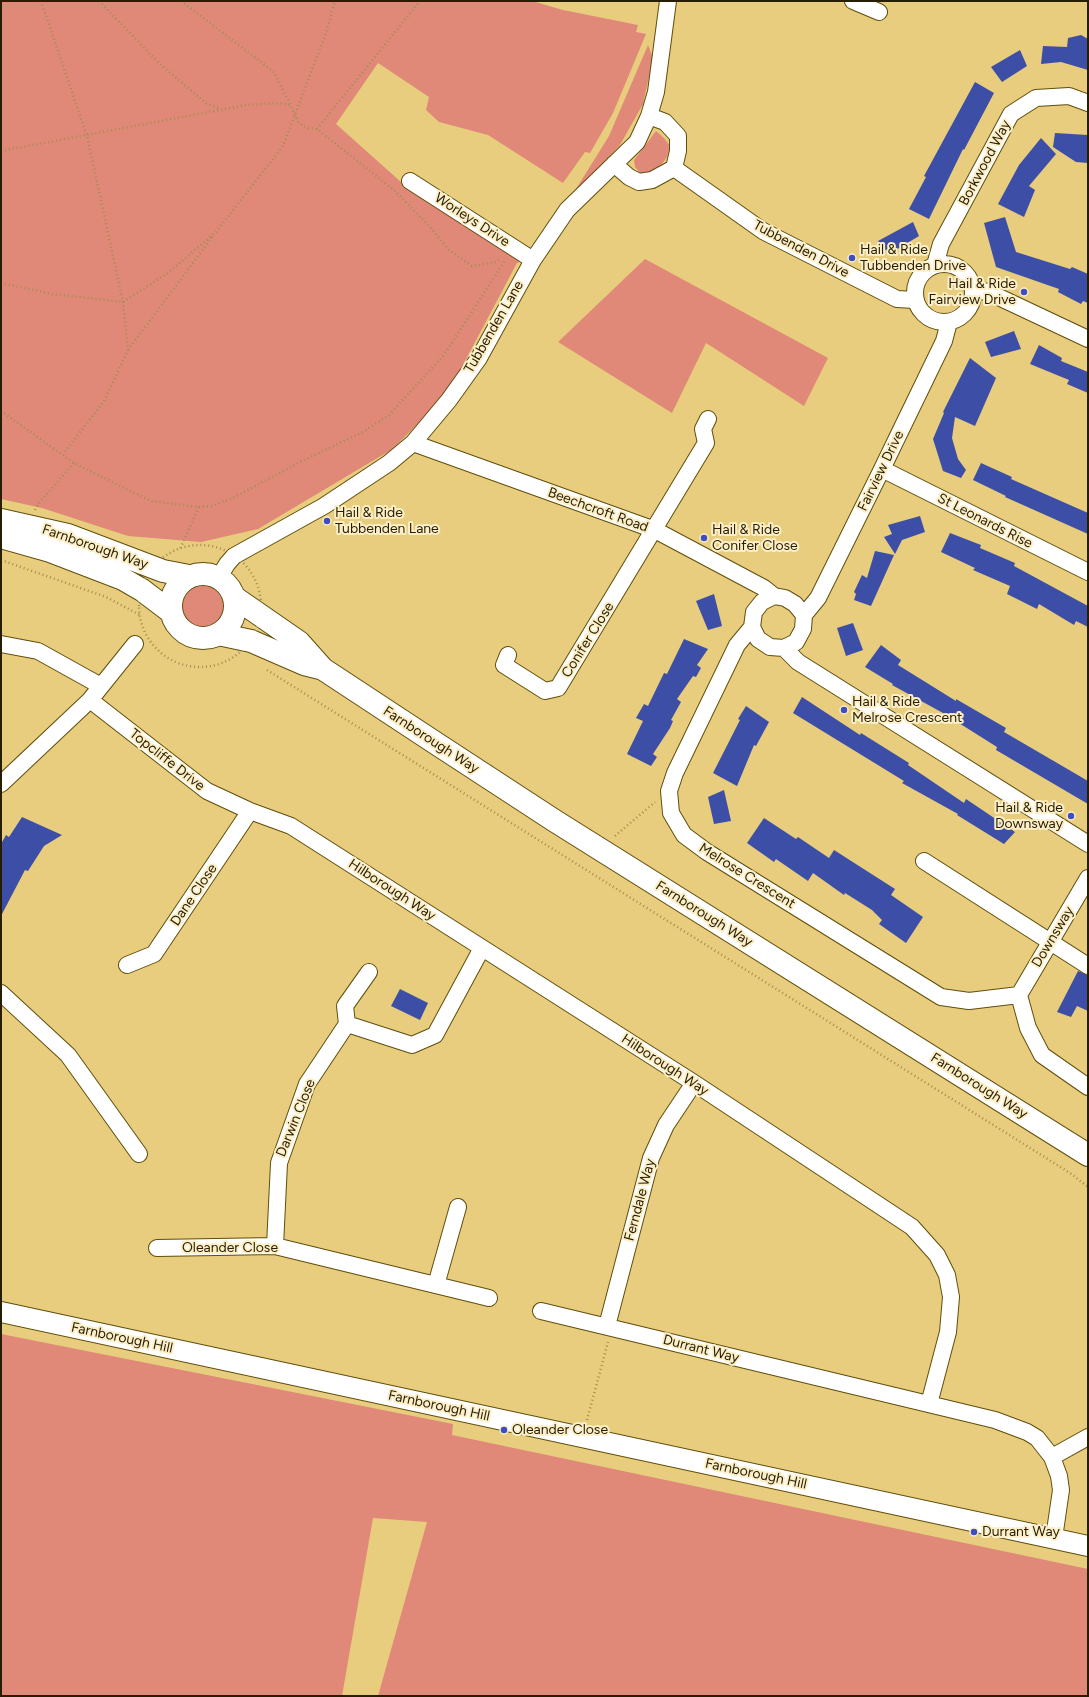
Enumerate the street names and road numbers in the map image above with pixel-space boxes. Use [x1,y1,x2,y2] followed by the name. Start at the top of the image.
[955,117,1015,209] street label: Borkwood Way
[431,190,513,250] street label: Worleys Drive
[750,217,852,281] street label: Tubbenden Drive
[461,278,527,376] street label: Tubbenden Lane
[854,428,908,514] street label: Fairview Drive
[545,484,651,536] street label: Beechcroft Road
[935,490,1035,552] street label: St Leonards Rise
[40,521,150,573] street label: Farnborough Way
[558,599,618,681] street label: Conifer Close
[380,703,482,777] street label: Farnborough Way
[126,725,208,795] street label: Topcliffe Drive
[696,840,798,912] street label: Melrose Crescent
[345,856,439,924] street label: Hilborough Way
[167,861,221,929] street label: Dane Close
[653,877,755,951] street label: Farnborough Way
[1028,903,1078,971] street label: Downsway
[618,1031,712,1099] street label: Hilborough Way
[928,1049,1030,1123] street label: Farnborough Way
[273,1077,319,1159] street label: Darwin Close
[621,1157,659,1243] street label: Ferndale Way
[182,1240,278,1256] street label: Oleander Close
[70,1319,174,1357] street label: Farnborough Hill
[661,1331,741,1367] street label: Durrant Way
[387,1387,491,1425] street label: Farnborough Hill
[704,1455,808,1493] street label: Farnborough Hill

